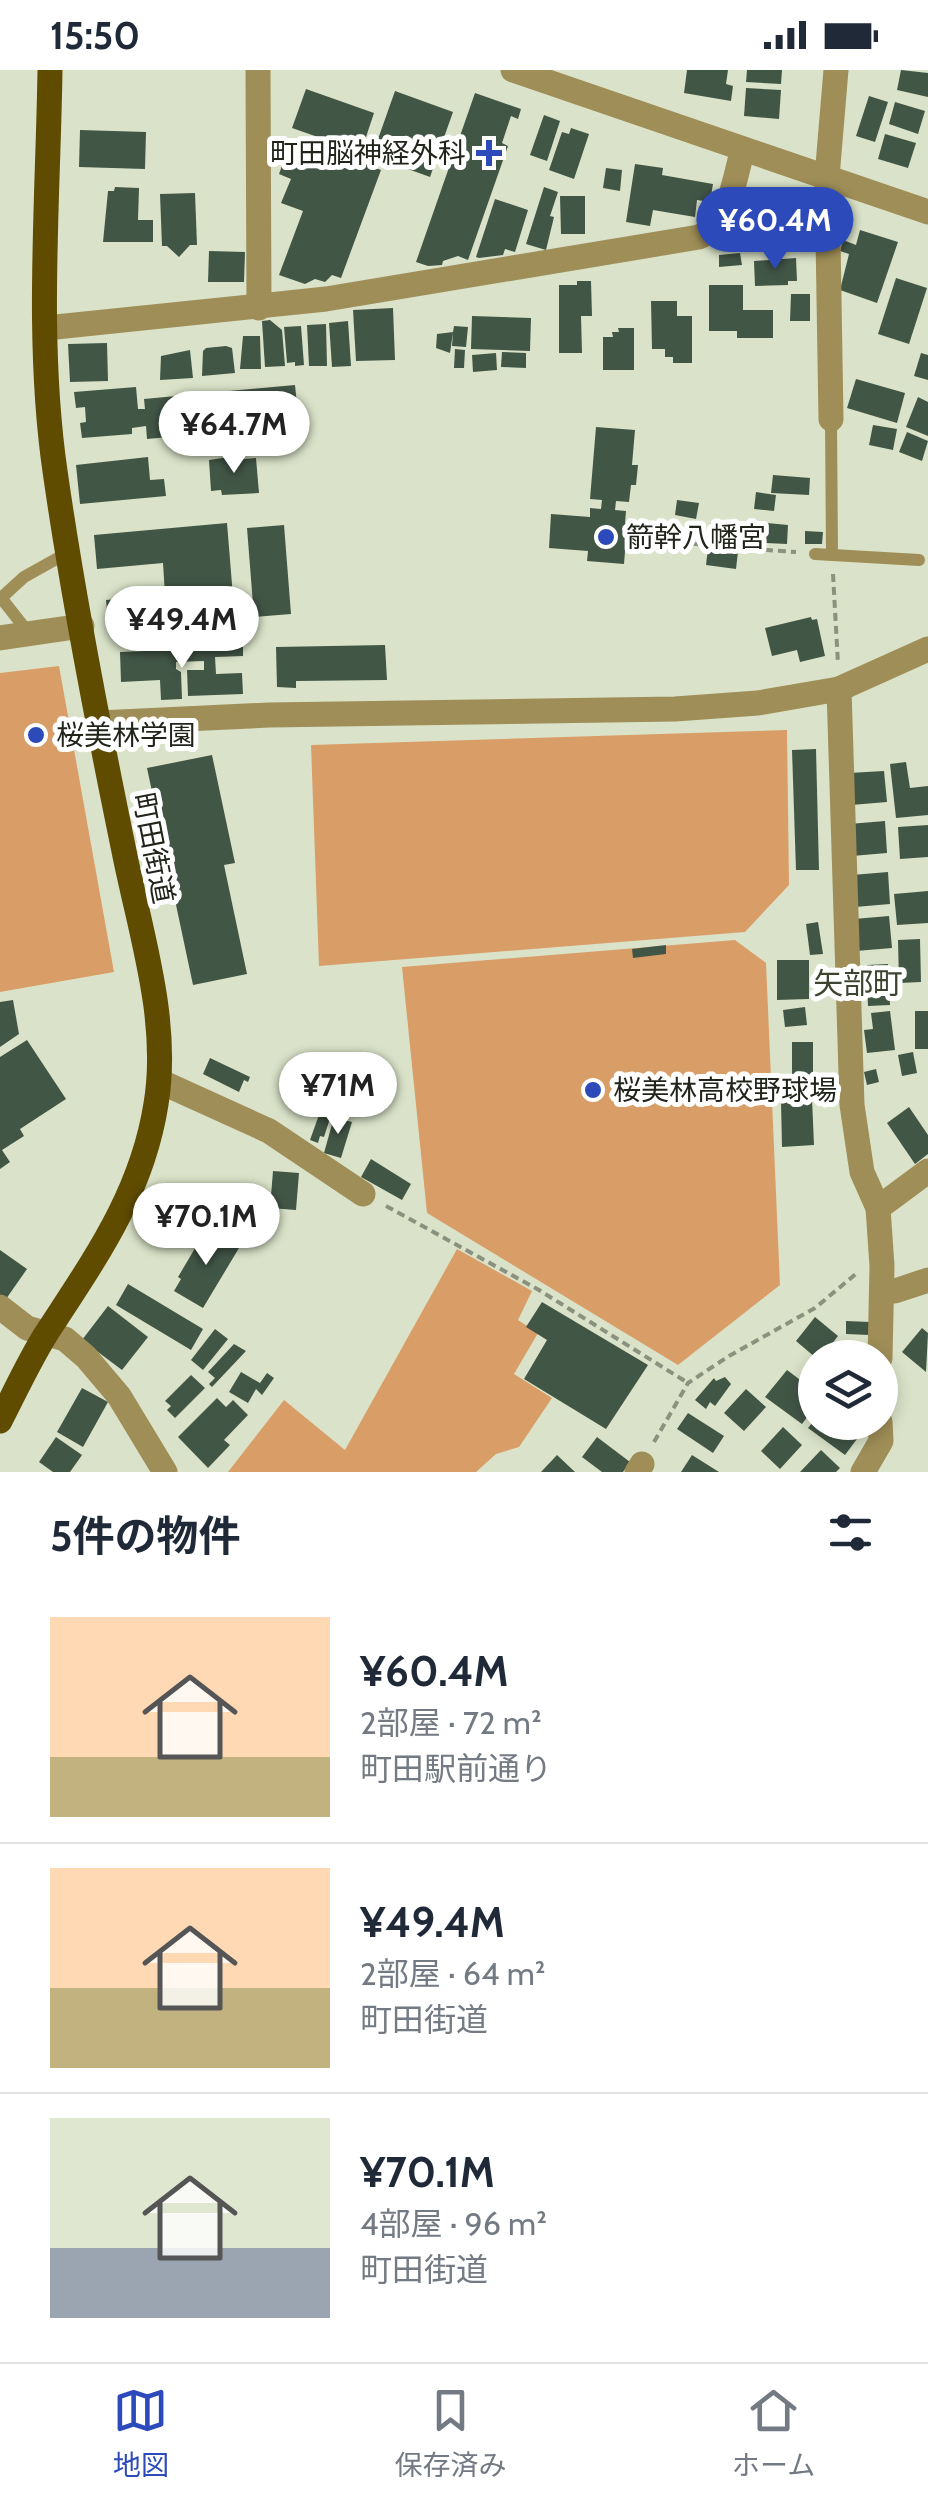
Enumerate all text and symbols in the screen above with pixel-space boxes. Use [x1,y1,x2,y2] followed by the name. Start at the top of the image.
[50,12,140,59] text: 15:50
[270,136,466,170] place label: 町田脳神経外科
[476,140,502,166] marker: 町田脳神経外科
[694,187,856,272] pin: ¥60.4M
[718,200,832,239] text: ¥60.4M
[153,391,315,476] pin: ¥64.7M
[181,404,287,443] text: ¥64.7M
[626,520,766,554] place label: 箭幹八幡宮
[595,526,617,548] marker: 箭幹八幡宮
[101,586,263,671] pin: ¥49.4M
[127,599,237,638] text: ¥49.4M
[56,718,196,752] place label: 桜美林学園
[25,724,47,746] marker: 桜美林学園
[127,790,181,906] street label: 町田街道
[813,965,903,1002] district label: 矢部町
[279,1052,397,1137] pin: ¥71M
[301,1065,375,1104] text: ¥71M
[613,1073,837,1107] place label: 桜美林高校野球場
[582,1079,604,1101] marker: 桜美林高校野球場
[125,1183,287,1268] pin: ¥70.1M
[155,1196,257,1235] text: ¥70.1M
[798,1340,898,1440] map controls
[798,1340,898,1440] button: layers
[823,1505,878,1560] icon: filters
[50,1510,241,1562] text: 5件の物件
[360,1645,509,1697] text: ¥60.4M
[130,1657,250,1777] icon: home
[360,1703,542,1742] text: 2部屋 · 72 m²
[360,1749,552,1788] text: 町田駅前通り
[360,1896,505,1948] text: ¥49.4M
[130,1908,250,2028] icon: home
[360,1954,545,1993] text: 2部屋 · 64 m²
[360,2000,488,2039] text: 町田街道
[360,2146,495,2198] text: ¥70.1M
[130,2158,250,2278] icon: home
[360,2204,547,2243] text: 4部屋 · 96 m²
[360,2250,488,2289] text: 町田街道
[113,2383,169,2483] tab: 地図
[394,2383,506,2483] tab: 保存済み
[732,2383,815,2483] tab: ホーム

